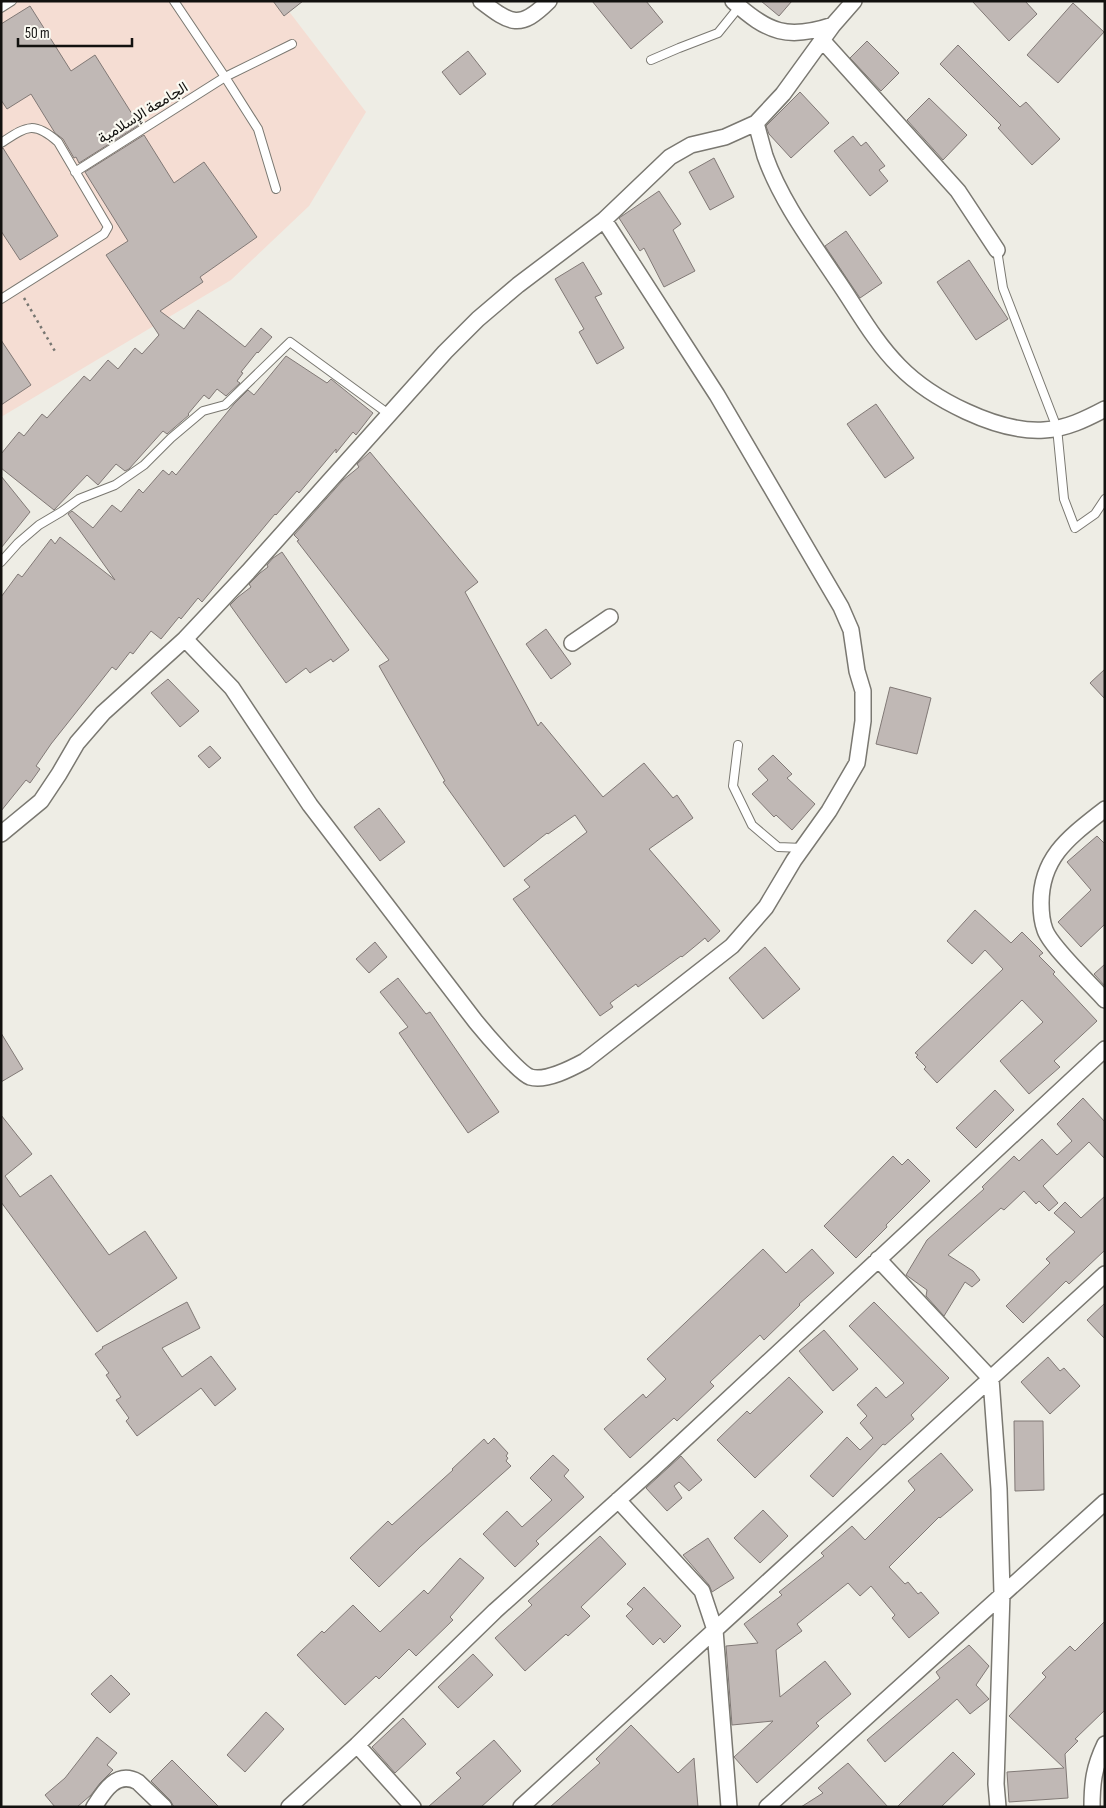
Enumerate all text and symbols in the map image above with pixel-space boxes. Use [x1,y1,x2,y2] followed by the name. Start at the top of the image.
[18,15,131,47] scale bar
[25,24,50,43] text: 50 m
[94,78,192,148] street label: الجامعة الإسلامية

